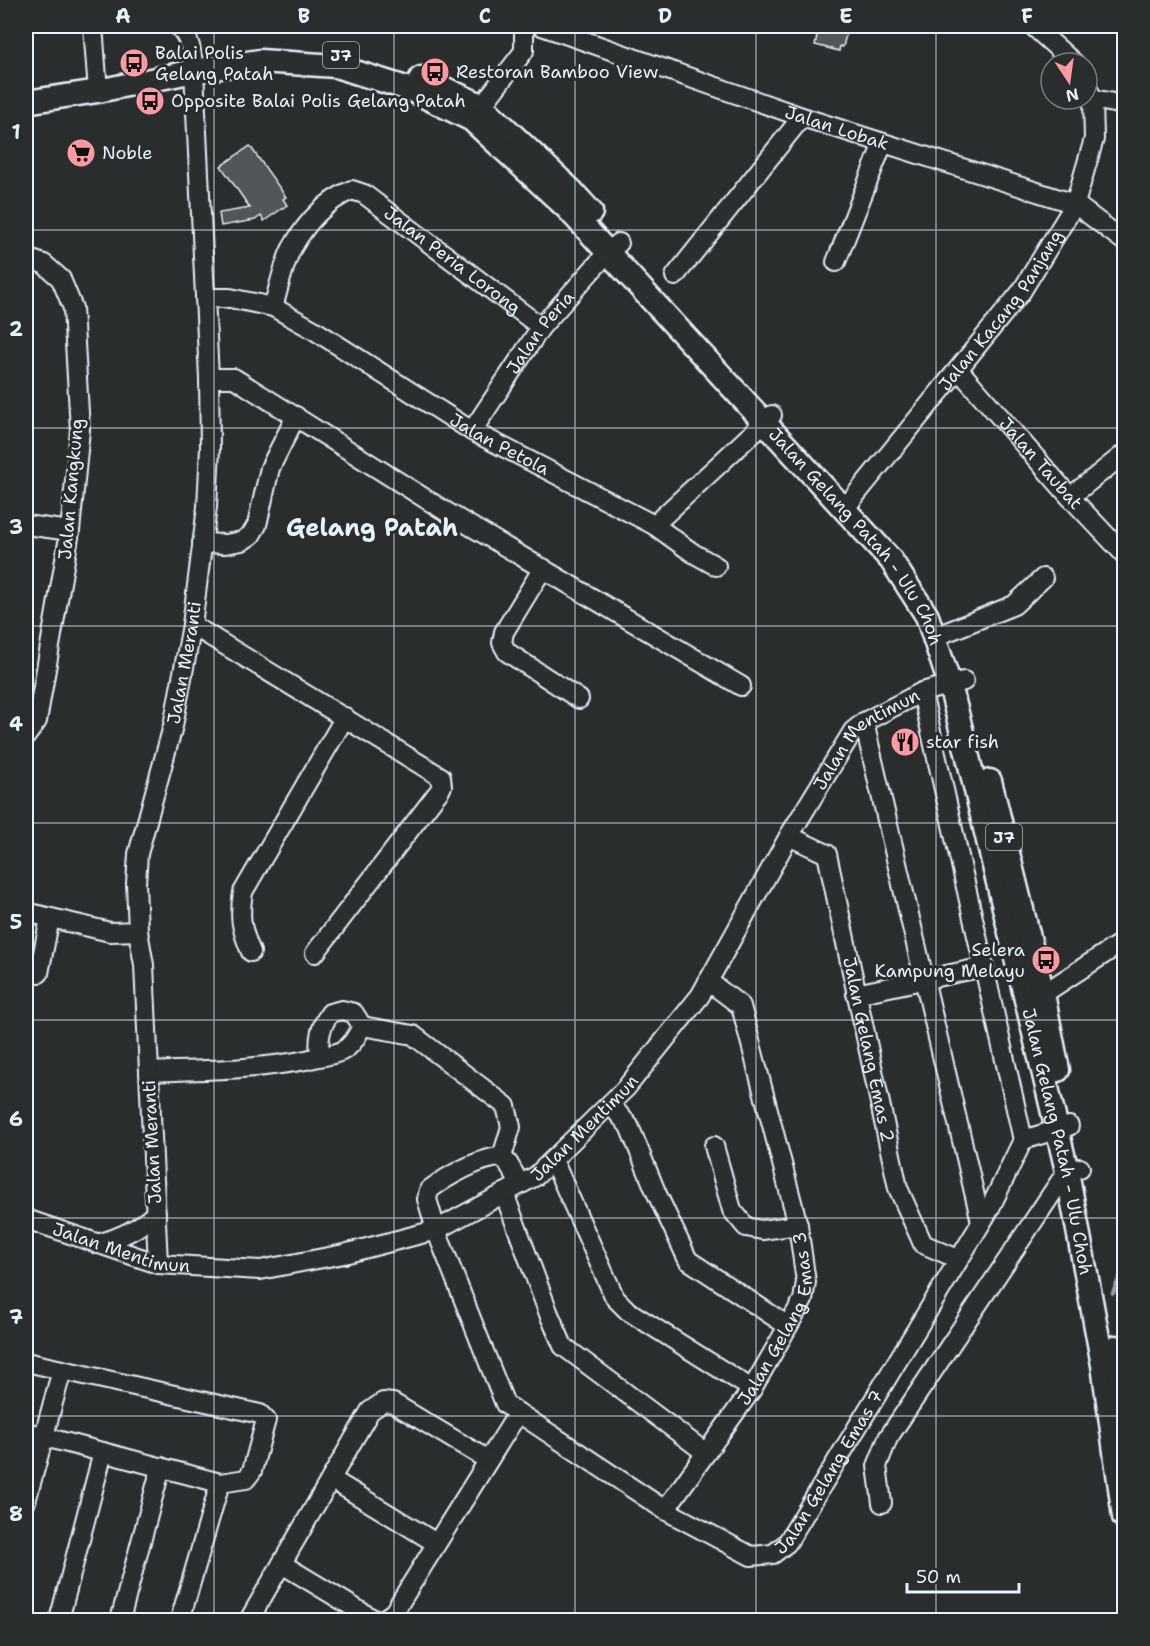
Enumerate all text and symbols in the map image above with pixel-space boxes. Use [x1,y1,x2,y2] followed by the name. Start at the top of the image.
[115,3,131,29] text: A
[298,3,310,29] text: B
[479,3,491,29] text: C
[658,3,672,29] text: D
[839,3,853,29] text: E
[1021,3,1033,29] text: F
[155,41,274,86] place label: Balai Polis Gelang Patah
[323,42,359,68] road number: J7
[118,47,150,79] bus stop icon: Balai Polis Gelang Patah
[1039,51,1099,111] north arrow
[419,56,451,88] bus stop icon: Restoran Bamboo View
[456,60,659,84] place label: Restoran Bamboo View
[1064,83,1081,107] text: N
[134,85,166,117] bus stop icon: Opposite Balai Polis Gelang Patah
[171,89,466,113] place label: Opposite Balai Polis Gelang Patah
[782,100,892,156] street label: Jalan Lobak
[11,119,21,145] text: 1
[65,137,97,169] supermarket icon: Noble
[102,141,152,165] place label: Noble
[379,201,526,320] street label: Jalan Peria Lorong
[933,225,1068,396] street label: Jalan Kacang Panjang
[501,286,580,379] street label: Jalan Peria
[9,316,23,342] text: 2
[445,408,553,481] street label: Jalan Petola
[994,412,1088,515] street label: Jalan Taubat
[53,417,89,561] street label: Jalan Kangkung
[763,423,948,648] street label: Jalan Gelang Patah - Ulu Choh
[286,512,458,544] district label: Gelang Patah
[9,514,23,540] text: 3
[162,600,207,726] street label: Jalan Meranti
[808,683,924,795] street label: Jalan Mentimun
[9,711,23,737] text: 4
[889,726,921,758] restaurant icon: star fish
[926,730,999,754] place label: star fish
[986,824,1022,850] road number: J7
[10,909,22,935] text: 5
[875,938,1025,983] place label: Selera Kampung Melayu
[1030,944,1062,976] bus stop icon: Selera Kampung Melayu
[837,955,900,1144] street label: Jalan Gelang Emas 2
[1016,1006,1098,1277] street label: Jalan Gelang Patah - Ulu Choh
[525,1070,644,1187] street label: Jalan Mentimun
[137,1079,167,1205] street label: Jalan Meranti
[9,1106,23,1132] text: 6
[49,1217,191,1278] street label: Jalan Mentimun
[732,1230,818,1410] street label: Jalan Gelang Emas 3
[9,1304,23,1330] text: 7
[770,1386,889,1560] street label: Jalan Gelang Emas 7
[9,1501,23,1527] text: 8
[907,1556,1020,1594] scale bar
[916,1565,961,1589] text: 50 m

